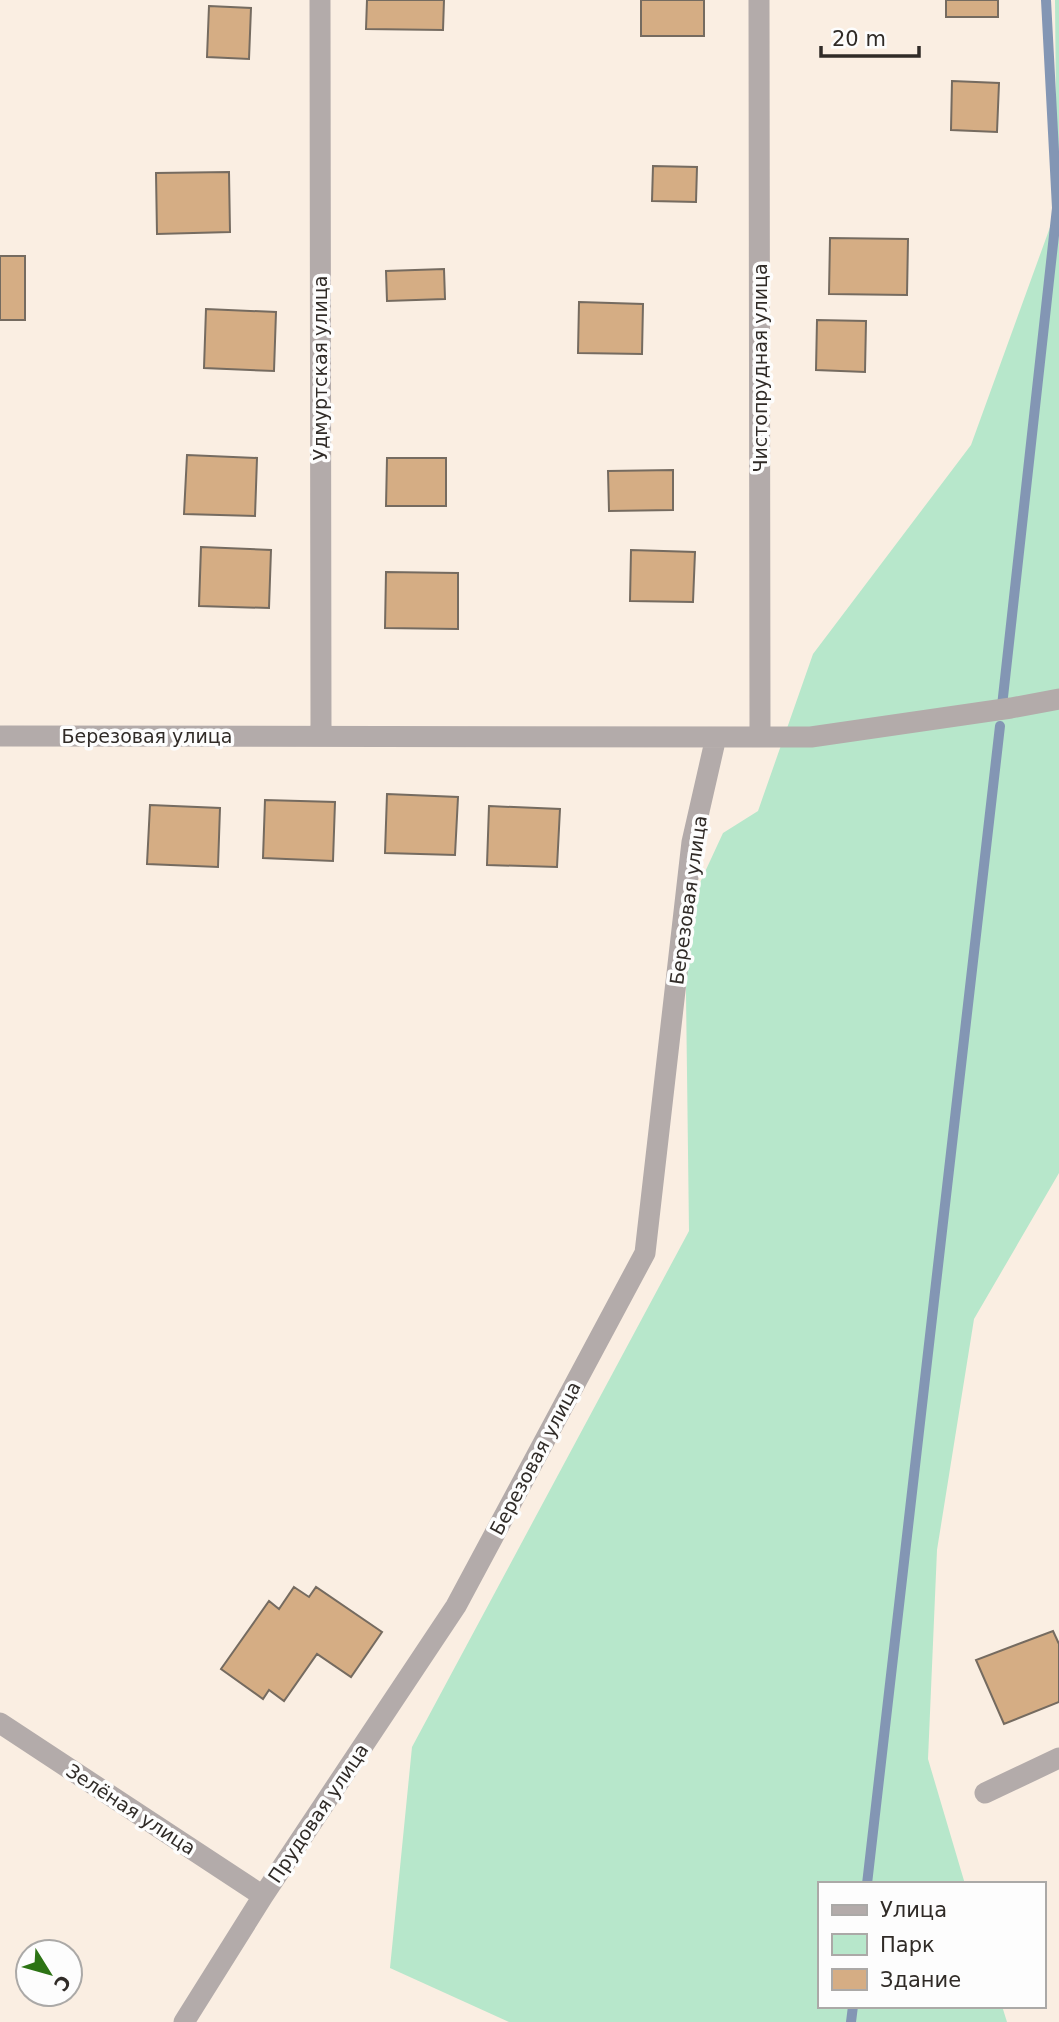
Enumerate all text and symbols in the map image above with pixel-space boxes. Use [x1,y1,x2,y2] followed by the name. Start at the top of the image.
[821,14,919,58] scale bar
[832,27,886,51] text: 20 m
[749,263,771,473] street label: Чистопрудная улица
[309,276,331,460] street label: Удмуртская улица
[62,725,232,747] street label: Березовая улица
[665,814,711,986] street label: Березовая улица
[485,1377,585,1539] street label: Березовая улица
[263,1739,373,1887] street label: Прудовая улица
[62,1759,200,1859] street label: Зелёная улица
[818,1882,1045,2008] legend
[880,1898,947,1922] text: Улица
[880,1933,935,1957] text: Парк
[14,1938,84,2008] north arrow
[880,1968,961,1992] text: Здание
[50,1971,76,1995] text: С

